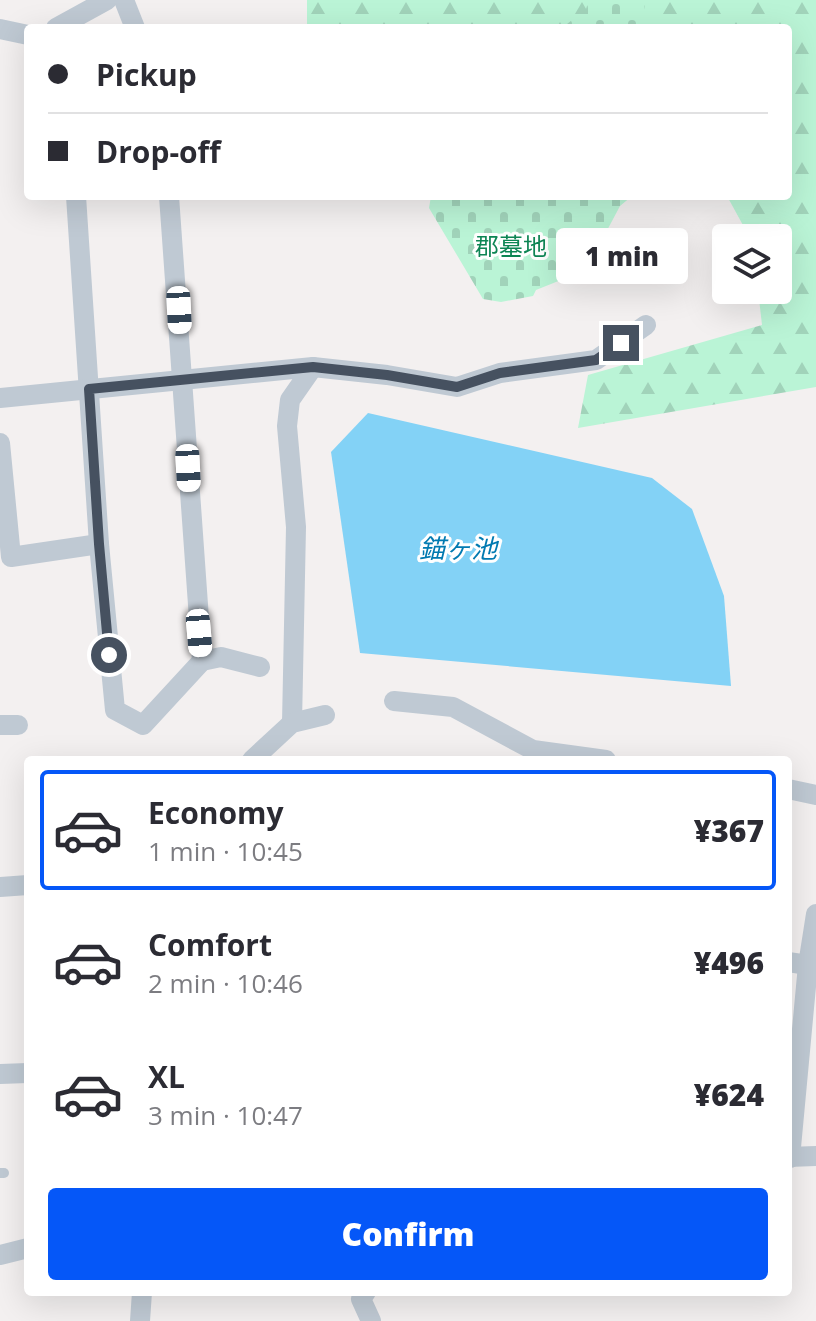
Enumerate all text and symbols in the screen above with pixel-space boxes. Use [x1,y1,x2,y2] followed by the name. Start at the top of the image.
[96,54,197,95] text: Pickup
[96,131,221,172] text: Drop-off
[712,224,792,304] map controls
[712,224,792,304] button: layers
[555,227,687,283] callout: 1 min
[475,229,547,262] park label: 郡墓地
[585,238,659,274] text: 1 min
[166,285,192,335] car
[603,325,639,361] route end
[175,443,201,493] car
[419,530,500,566] water label: 錨ヶ池
[185,608,213,658] car
[91,637,127,673] route start
[148,792,284,833] text: Economy
[52,794,124,866] icon: car
[694,810,764,851] text: ¥367
[148,833,303,869] text: 1 min · 10:45
[148,924,272,965] text: Comfort
[52,926,124,998] icon: car
[694,942,764,983] text: ¥496
[148,965,303,1001] text: 2 min · 10:46
[148,1056,185,1097] text: XL
[52,1058,124,1130] icon: car
[694,1074,764,1115] text: ¥624
[148,1097,303,1133] text: 3 min · 10:47
[48,1188,768,1280] button: Confirm

